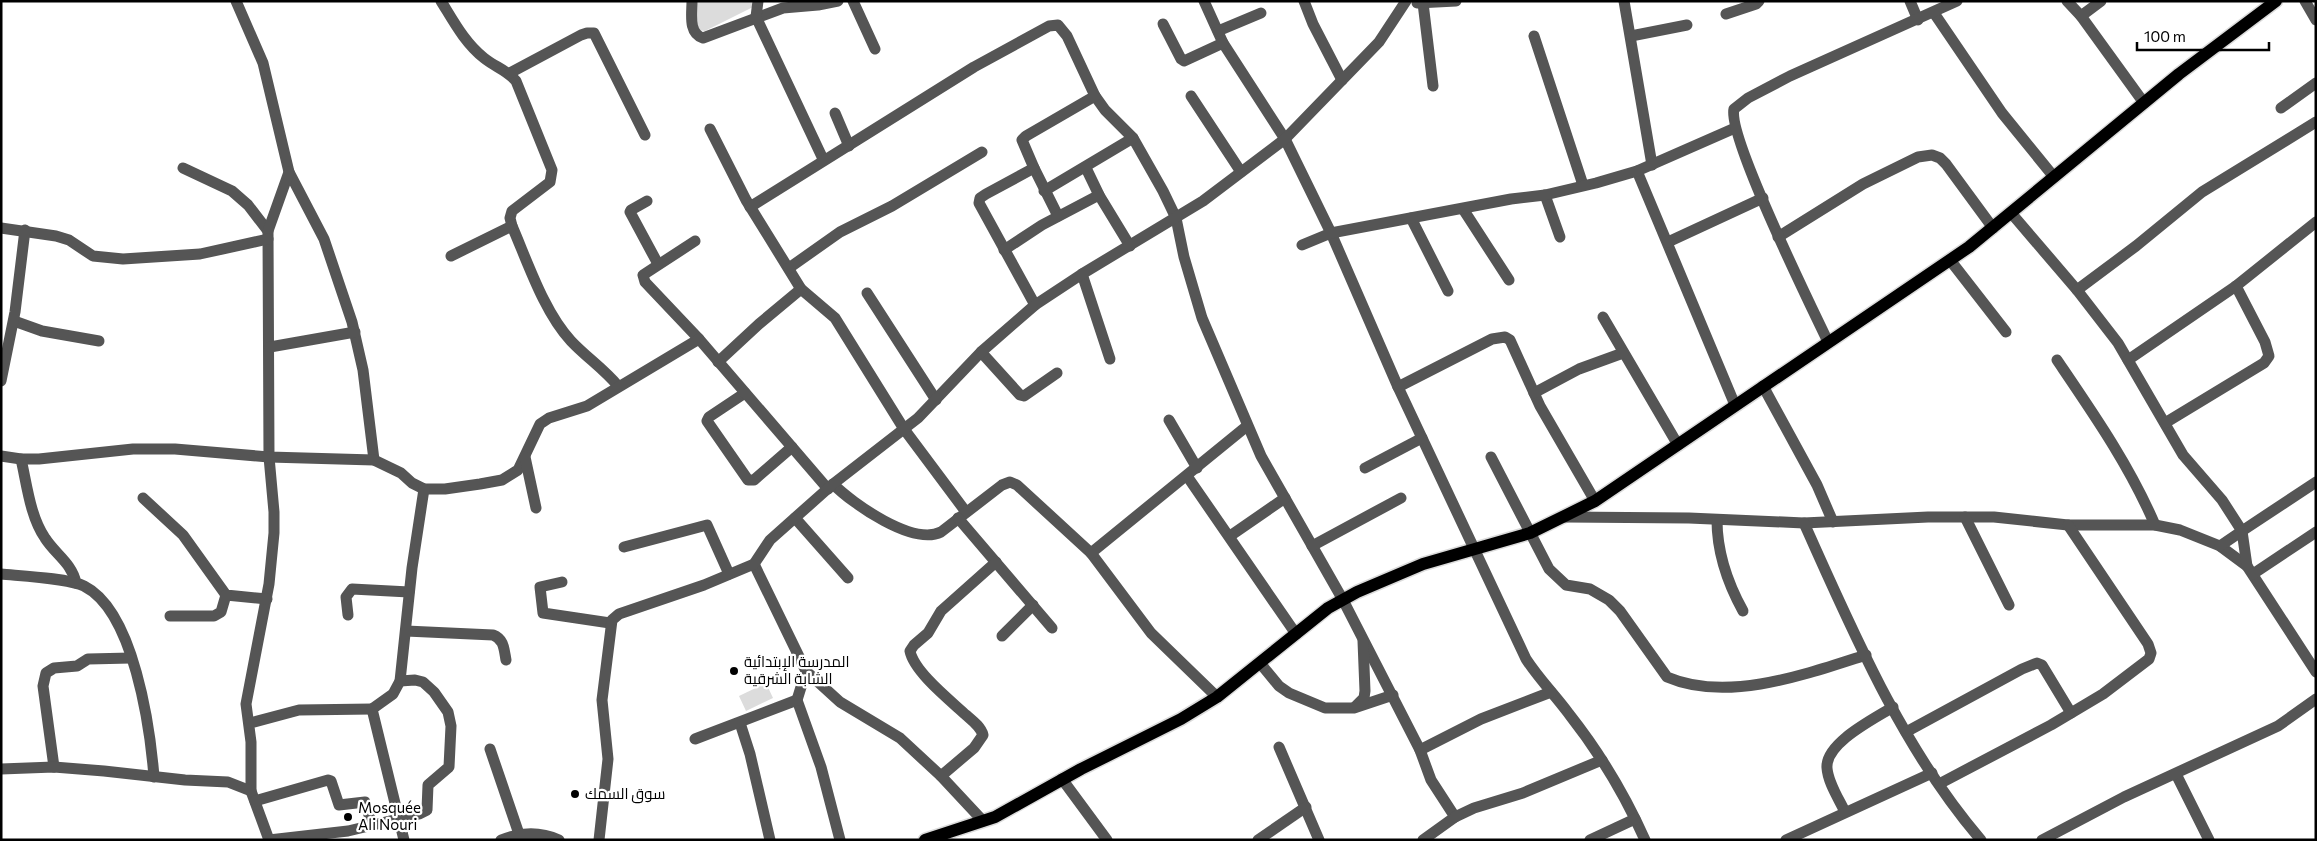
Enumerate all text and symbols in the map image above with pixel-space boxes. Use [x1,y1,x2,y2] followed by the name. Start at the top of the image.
[2137,20,2270,52] scale bar
[2144,27,2186,45] text: 100 m
[744,652,849,688] place label: المدرسة الإبتدائية الشابة الشرقية
[728,665,740,677] marker: المدرسة الإبتدائية الشابة الشرقية
[585,784,665,804] place label: سوق السمك
[569,788,581,800] marker: سوق السمك
[358,798,421,833] place label: Mosquée Ali Nouri
[342,811,354,823] marker: Mosquée Ali Nouri

